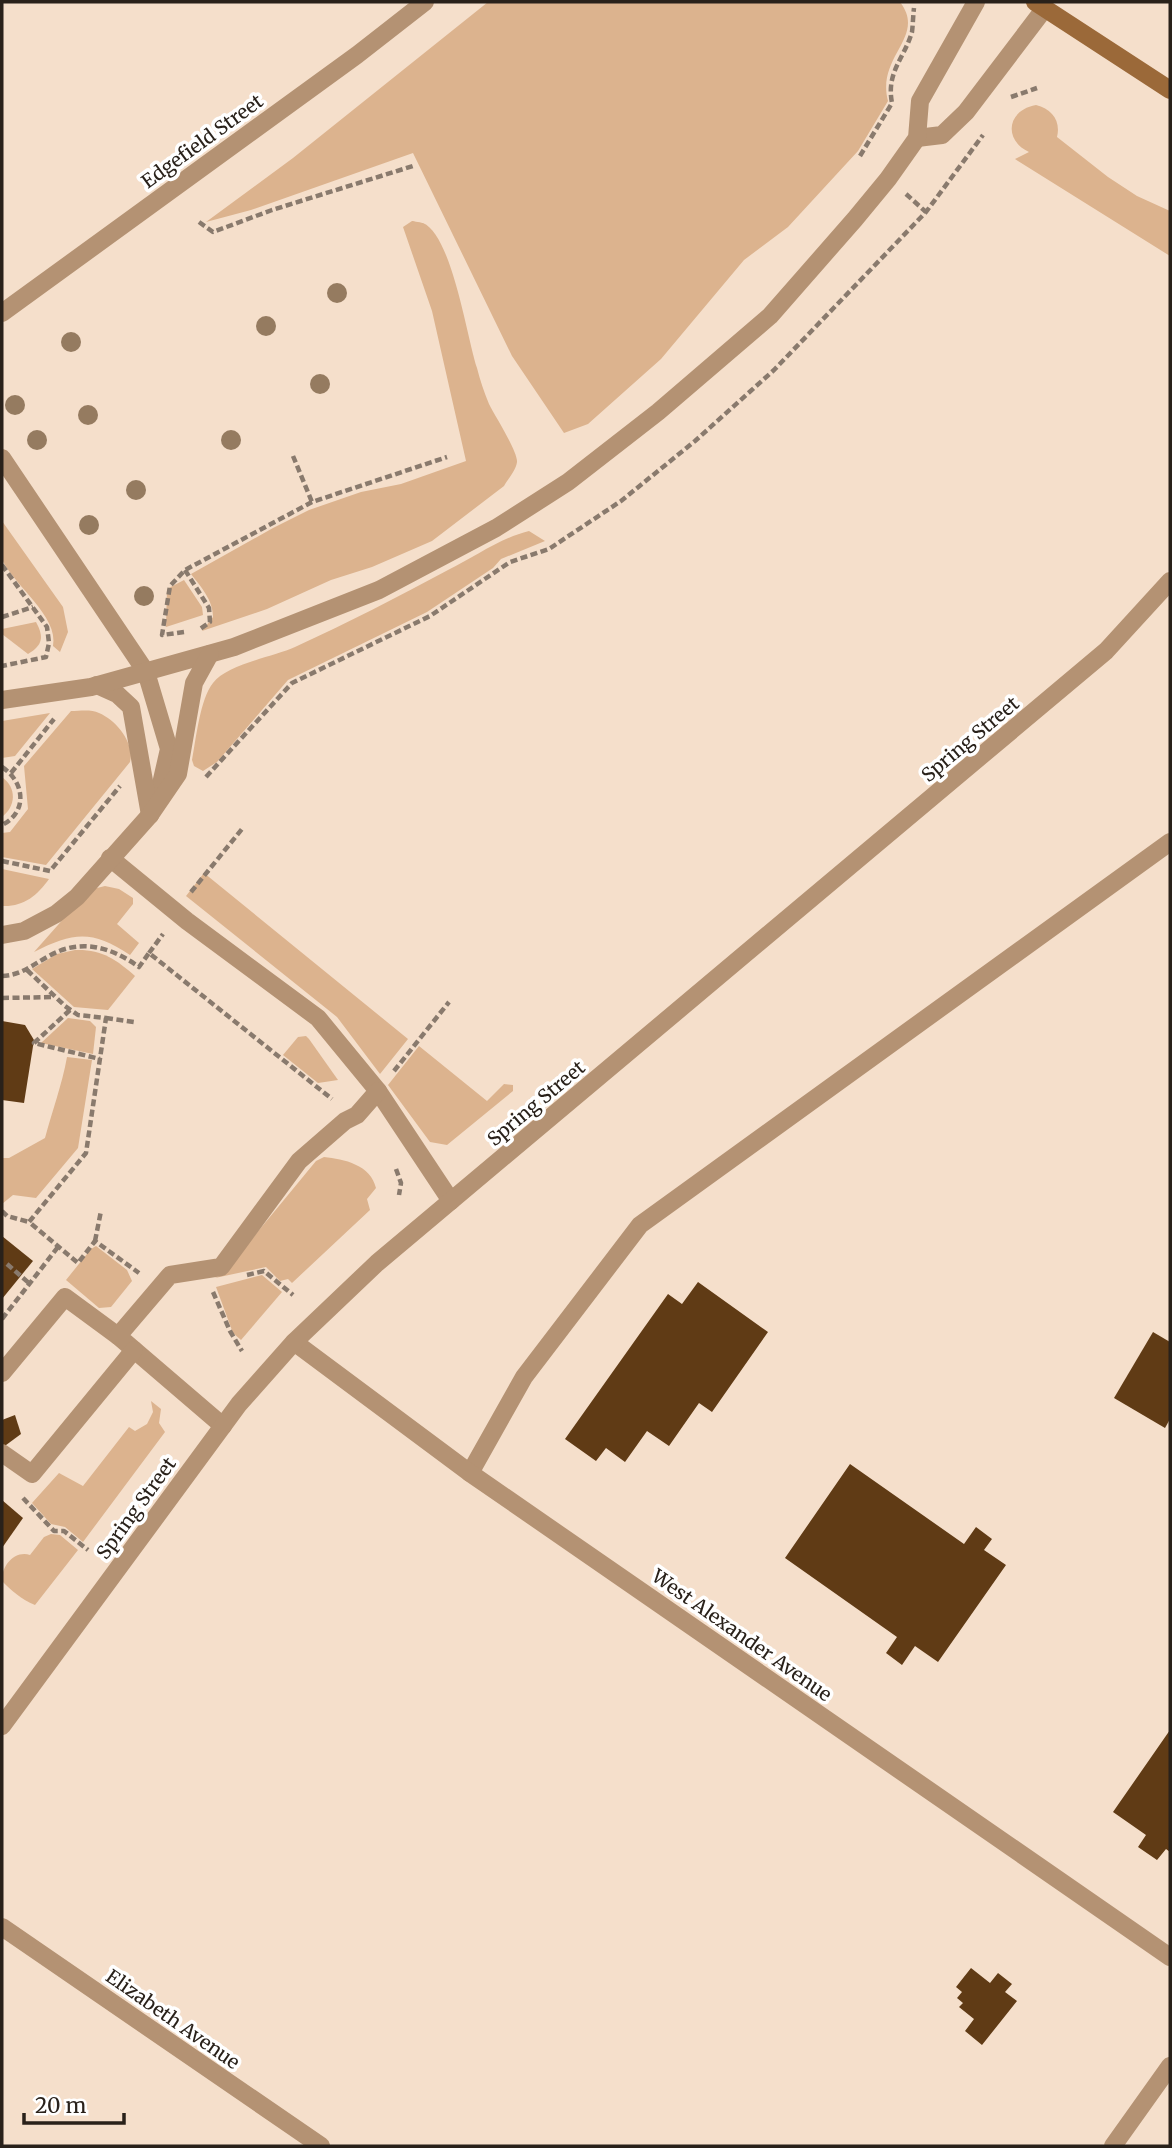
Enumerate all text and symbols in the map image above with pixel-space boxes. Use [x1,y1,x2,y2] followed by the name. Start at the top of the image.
[136,88,268,193] street label: Edgefield Street
[916,691,1024,787] street label: Spring Street
[482,1055,590,1151] street label: Spring Street
[91,1452,181,1564] street label: Spring Street
[647,1563,837,1706] street label: West Alexander Avenue
[101,1964,245,2074] street label: Elizabeth Avenue
[24,2082,124,2126] scale bar
[35,2092,87,2119] text: 20 m

